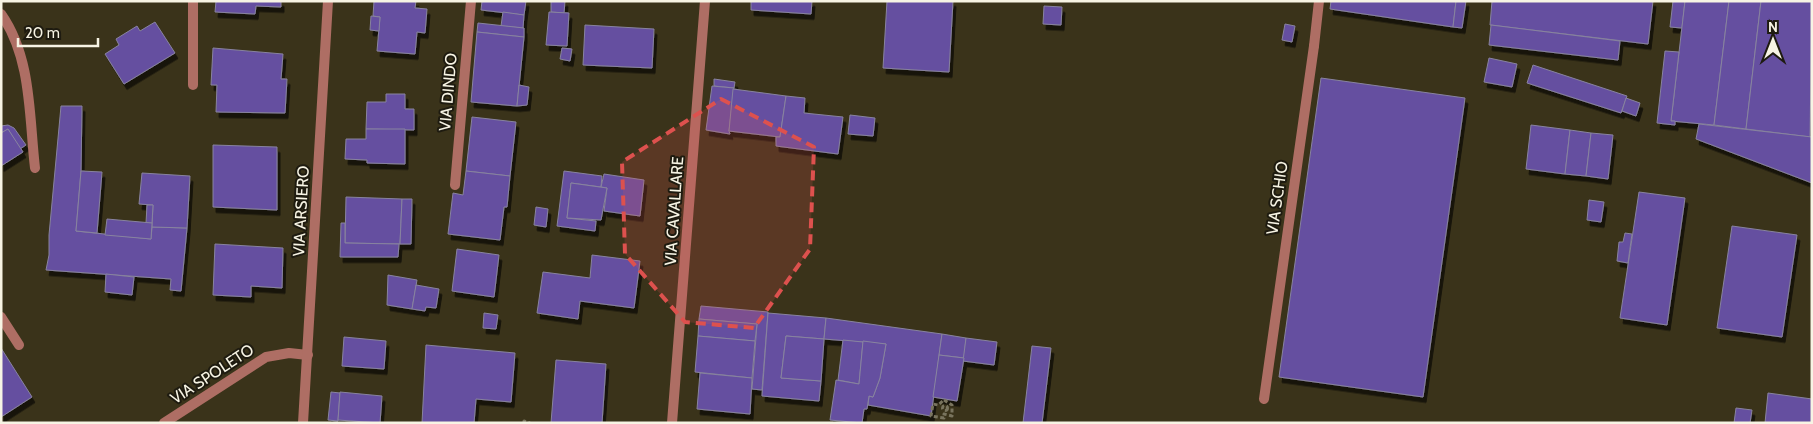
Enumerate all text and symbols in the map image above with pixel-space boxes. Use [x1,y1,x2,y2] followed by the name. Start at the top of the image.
[18,15,98,47] scale bar
[1748,15,1798,65] north arrow
[1768,18,1778,36] text: N
[25,24,60,42] text: 20 m
[435,52,461,132] street label: VIA DINDO
[661,156,687,266] street label: VIA CAVALLARE
[1262,160,1292,236] street label: VIA SCHIO
[289,165,313,257] street label: VIA ARSIERO
[167,340,257,408] street label: VIA SPOLETO

